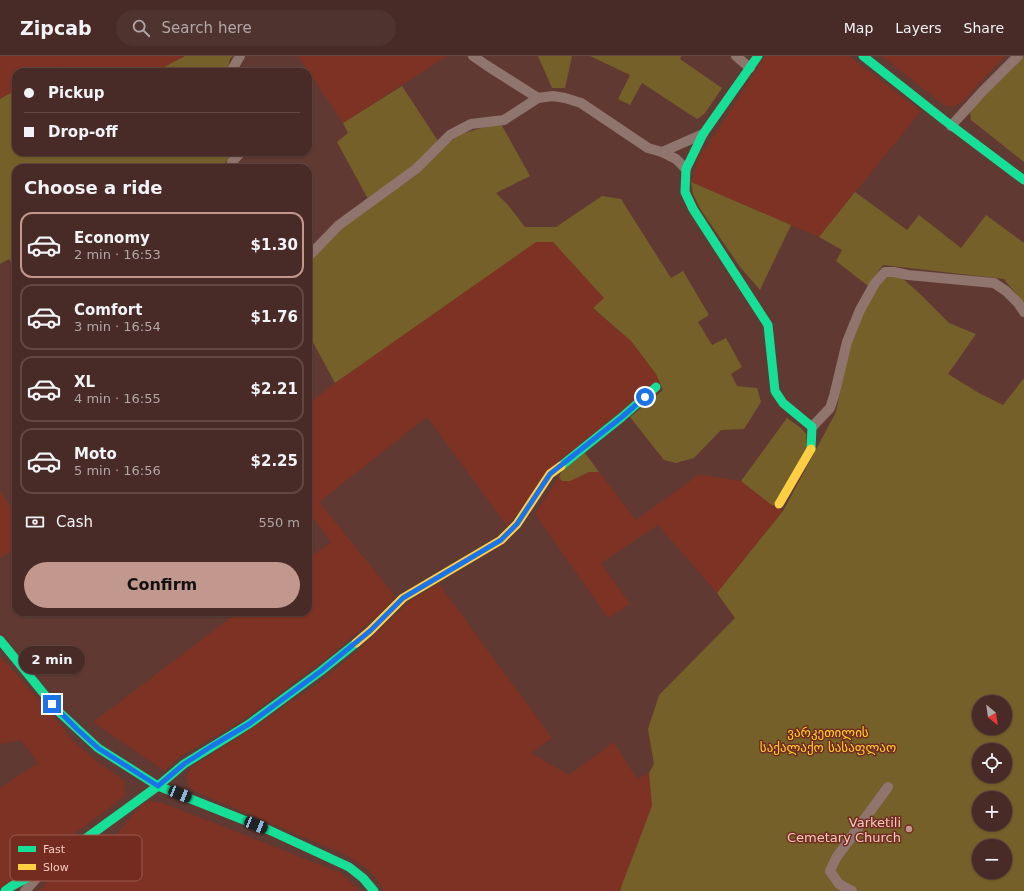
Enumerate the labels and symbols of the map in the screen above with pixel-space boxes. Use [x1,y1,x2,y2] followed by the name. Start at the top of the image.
[636,388,654,406] route start
[19,646,85,674] callout: 2 min
[43,695,61,713] route end
[972,695,1012,735] north arrow
[760,725,896,755] park label: ვარკეთილის საქალაქო სასაფლაო
[167,784,193,804] car
[243,815,269,835] car
[787,815,901,845] place label: Varketili Cemetary Church
[904,824,914,834] marker: Varketili Cemetary Church
[10,835,142,881] legend
[43,843,66,856] text: Fast
[43,861,69,874] text: Slow

